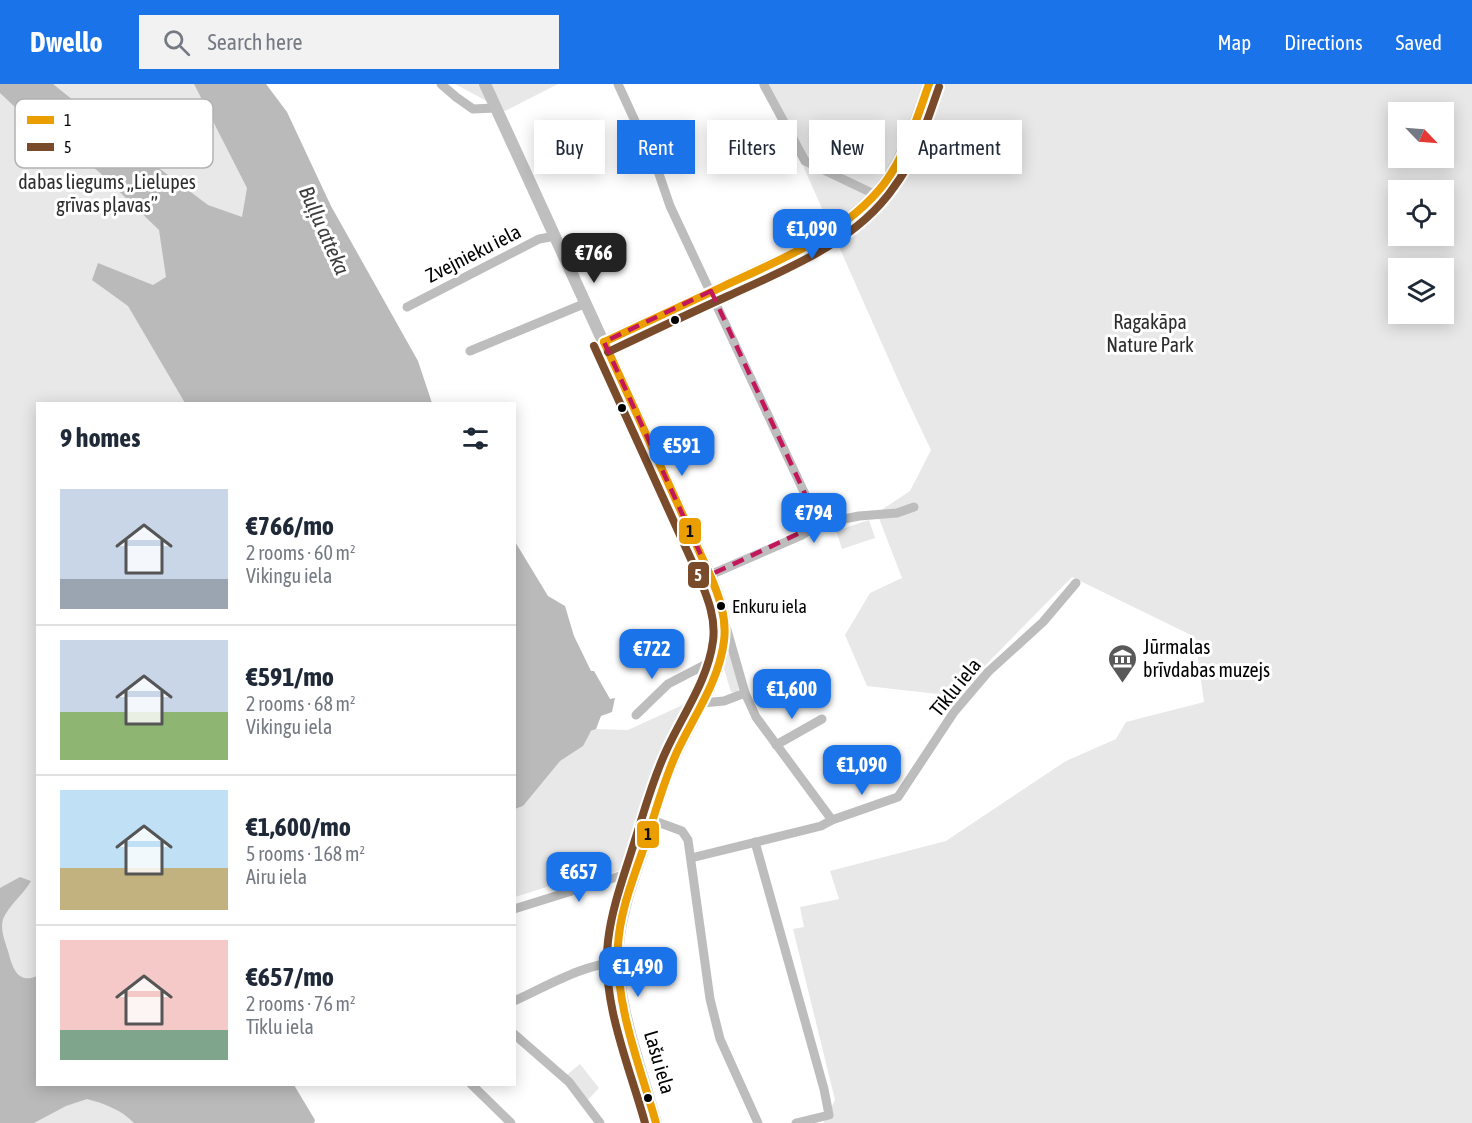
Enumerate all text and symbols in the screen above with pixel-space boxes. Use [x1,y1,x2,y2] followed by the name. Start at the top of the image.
[139,15,559,69] search box
[30,26,103,58] text: Dwello
[160,26,193,59] icon: search
[208,29,302,55] text: Search here
[1217,30,1251,54] text: Map
[1284,30,1363,54] text: Directions
[1396,30,1442,54] text: Saved
[15,99,213,168] legend
[1388,102,1454,168] north arrow
[1388,102,1454,324] map controls
[64,111,72,129] text: 1
[534,120,605,174] chip: Buy
[617,120,695,174] chip: Rent
[707,120,797,174] chip: Filters
[809,120,885,174] chip: New
[897,120,1022,174] chip: Apartment
[64,138,72,156] text: 5
[18,170,196,216] park label: dabas liegums „Lielupes grīvas pļavas”
[1388,180,1454,246] button: locate
[295,182,355,278] water label: Buļļu atteka
[763,209,861,260] pin: €1,090
[787,217,837,240] text: €1,090
[422,219,524,287] street label: Zvejnieku iela
[558,233,630,284] pin: €766
[575,241,613,264] text: €766
[1388,258,1454,324] button: layers
[1106,310,1194,356] park label: Ragakāpa Nature Park
[669,314,681,326] unlabelled marker
[616,402,628,414] unlabelled marker
[459,422,492,455] icon: filters
[60,423,140,453] text: 9 homes
[646,426,718,477] pin: €591
[663,434,701,457] text: €591
[778,493,850,544] pin: €794
[795,501,833,524] text: €794
[246,511,334,541] text: €766/mo
[108,513,180,585] icon: home
[678,517,702,545] line badge: 1
[686,522,694,540] text: 1
[246,541,356,564] text: 2 rooms · 60 m²
[687,561,710,589] line badge: 5
[246,564,332,587] text: Vikingu iela
[694,566,702,584] text: 5
[732,596,807,617] place label: Enkuru iela
[715,600,727,612] marker: Enkuru iela
[616,629,688,680] pin: €722
[1143,635,1270,681] place label: Jūrmalas brīvdabas muzejs
[633,637,671,660] text: €722
[1106,642,1138,684] museum icon: Jūrmalas brīvdabas muzejs
[925,653,985,721] street label: Tīklu iela
[246,662,334,692] text: €591/mo
[108,664,180,736] icon: home
[743,669,841,720] pin: €1,600
[767,677,817,700] text: €1,600
[246,692,356,715] text: 2 rooms · 68 m²
[246,715,332,738] text: Vikingu iela
[813,745,911,796] pin: €1,090
[837,753,887,776] text: €1,090
[246,812,351,842] text: €1,600/mo
[108,814,180,886] icon: home
[636,820,660,849] line badge: 1
[644,825,652,843] text: 1
[246,842,365,865] text: 5 rooms · 168 m²
[543,852,615,903] pin: €657
[560,860,598,883] text: €657
[246,865,307,888] text: Airu iela
[589,947,687,998] pin: €1,490
[613,955,663,978] text: €1,490
[246,962,334,992] text: €657/mo
[108,964,180,1036] icon: home
[246,992,356,1015] text: 2 rooms · 76 m²
[246,1015,314,1038] text: Tīklu iela
[640,1028,680,1096] street label: Lašu iela
[642,1092,654,1104] unlabelled marker

